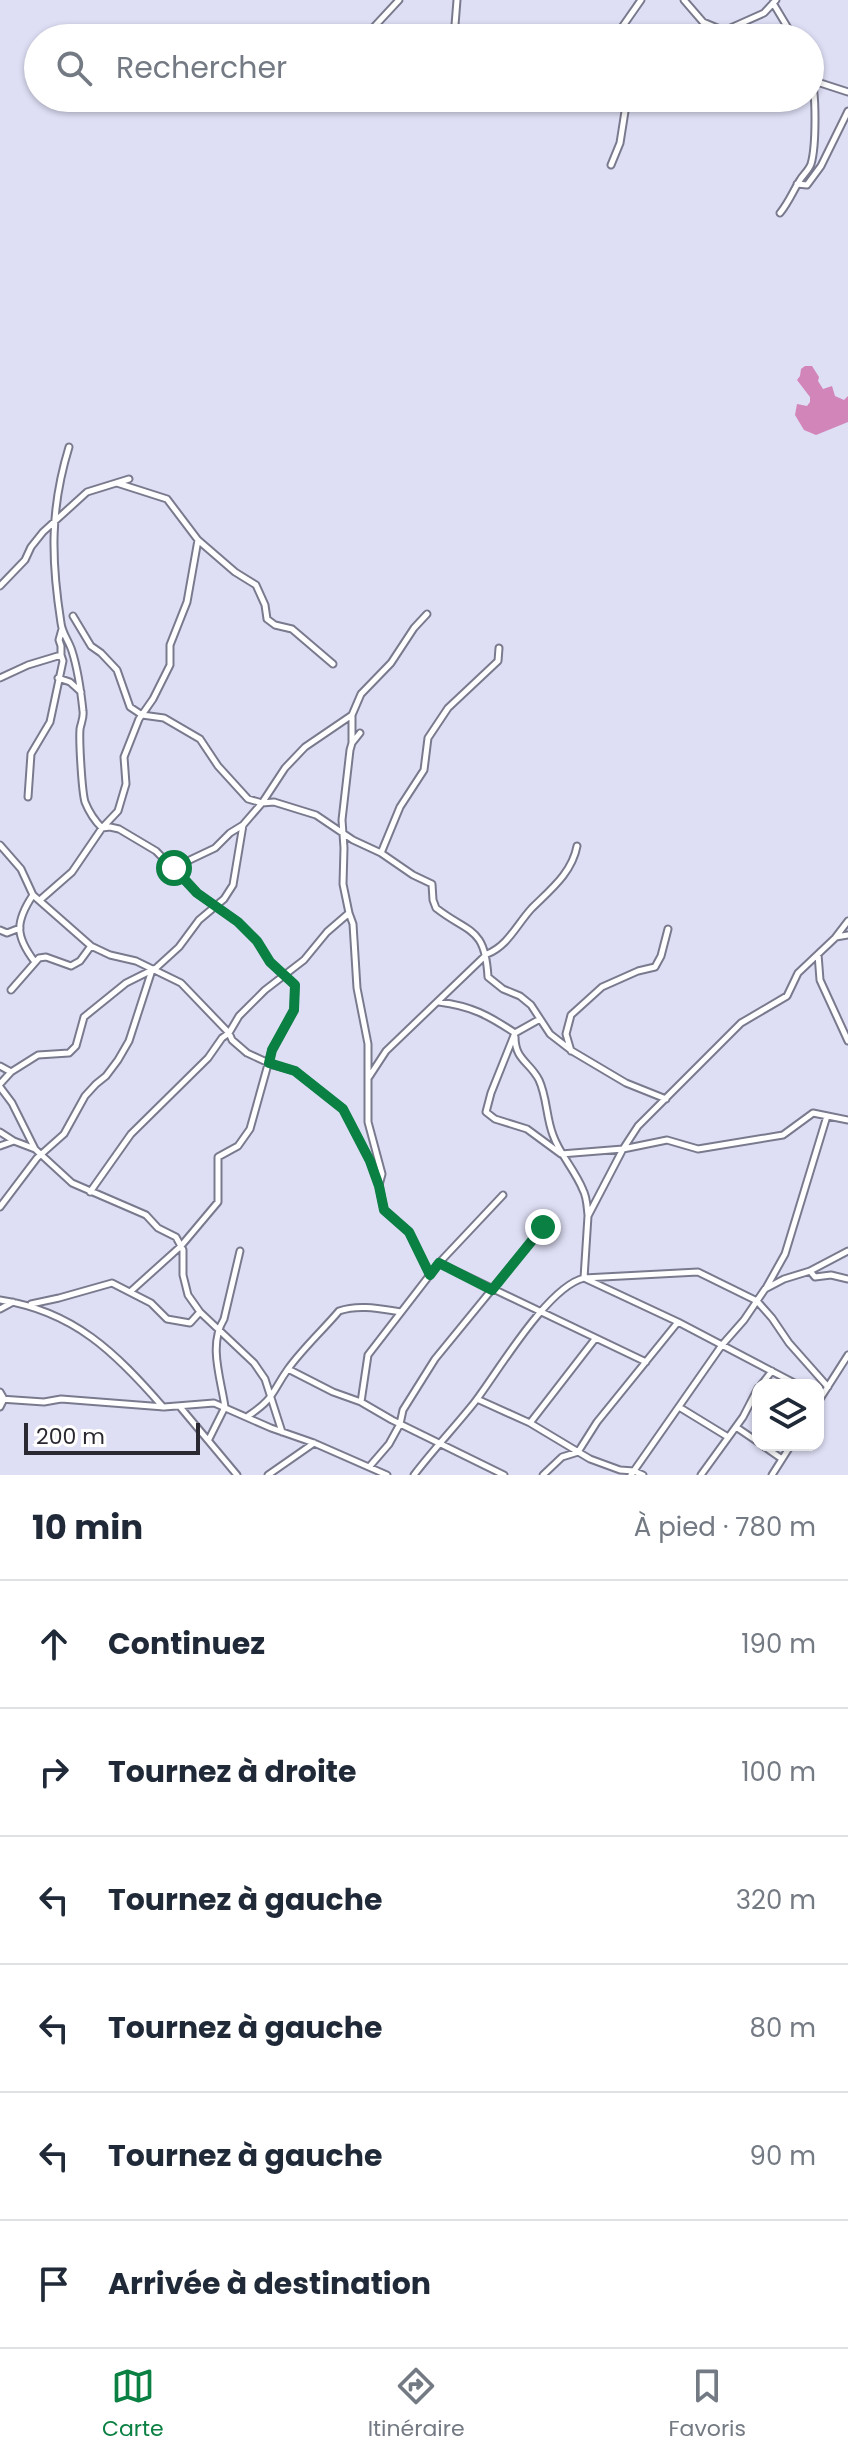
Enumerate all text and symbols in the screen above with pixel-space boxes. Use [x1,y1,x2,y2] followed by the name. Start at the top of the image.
[24,24,824,112] search box
[52,46,96,90] icon: search
[116,46,287,89] text: Rechercher
[156,850,192,886] route start
[525,1209,561,1245] route end
[752,1379,824,1451] map controls
[752,1379,824,1451] button: layers
[24,1419,200,1455] scale bar
[36,1421,105,1452] text: 200 m
[32,1503,143,1551] text: 10 min
[634,1509,816,1545] text: À pied · 780 m
[32,1622,76,1666] icon: ahead
[108,1622,265,1665] text: Continuez
[741,1626,816,1662] text: 190 m
[32,1750,76,1794] icon: right
[108,1750,356,1793] text: Tournez à droite
[741,1754,816,1790] text: 100 m
[32,1878,76,1922] icon: left
[108,1878,382,1921] text: Tournez à gauche
[736,1882,816,1918] text: 320 m
[32,2006,76,2050] icon: left
[108,2006,382,2049] text: Tournez à gauche
[750,2010,816,2046] text: 80 m
[32,2134,76,2178] icon: left
[108,2134,382,2177] text: Tournez à gauche
[750,2138,816,2174] text: 90 m
[32,2262,76,2306] icon: arrive
[108,2262,431,2305] text: Arrivée à destination
[102,2364,164,2445] tab: Carte
[368,2364,465,2445] tab: Itinéraire
[669,2364,746,2445] tab: Favoris

